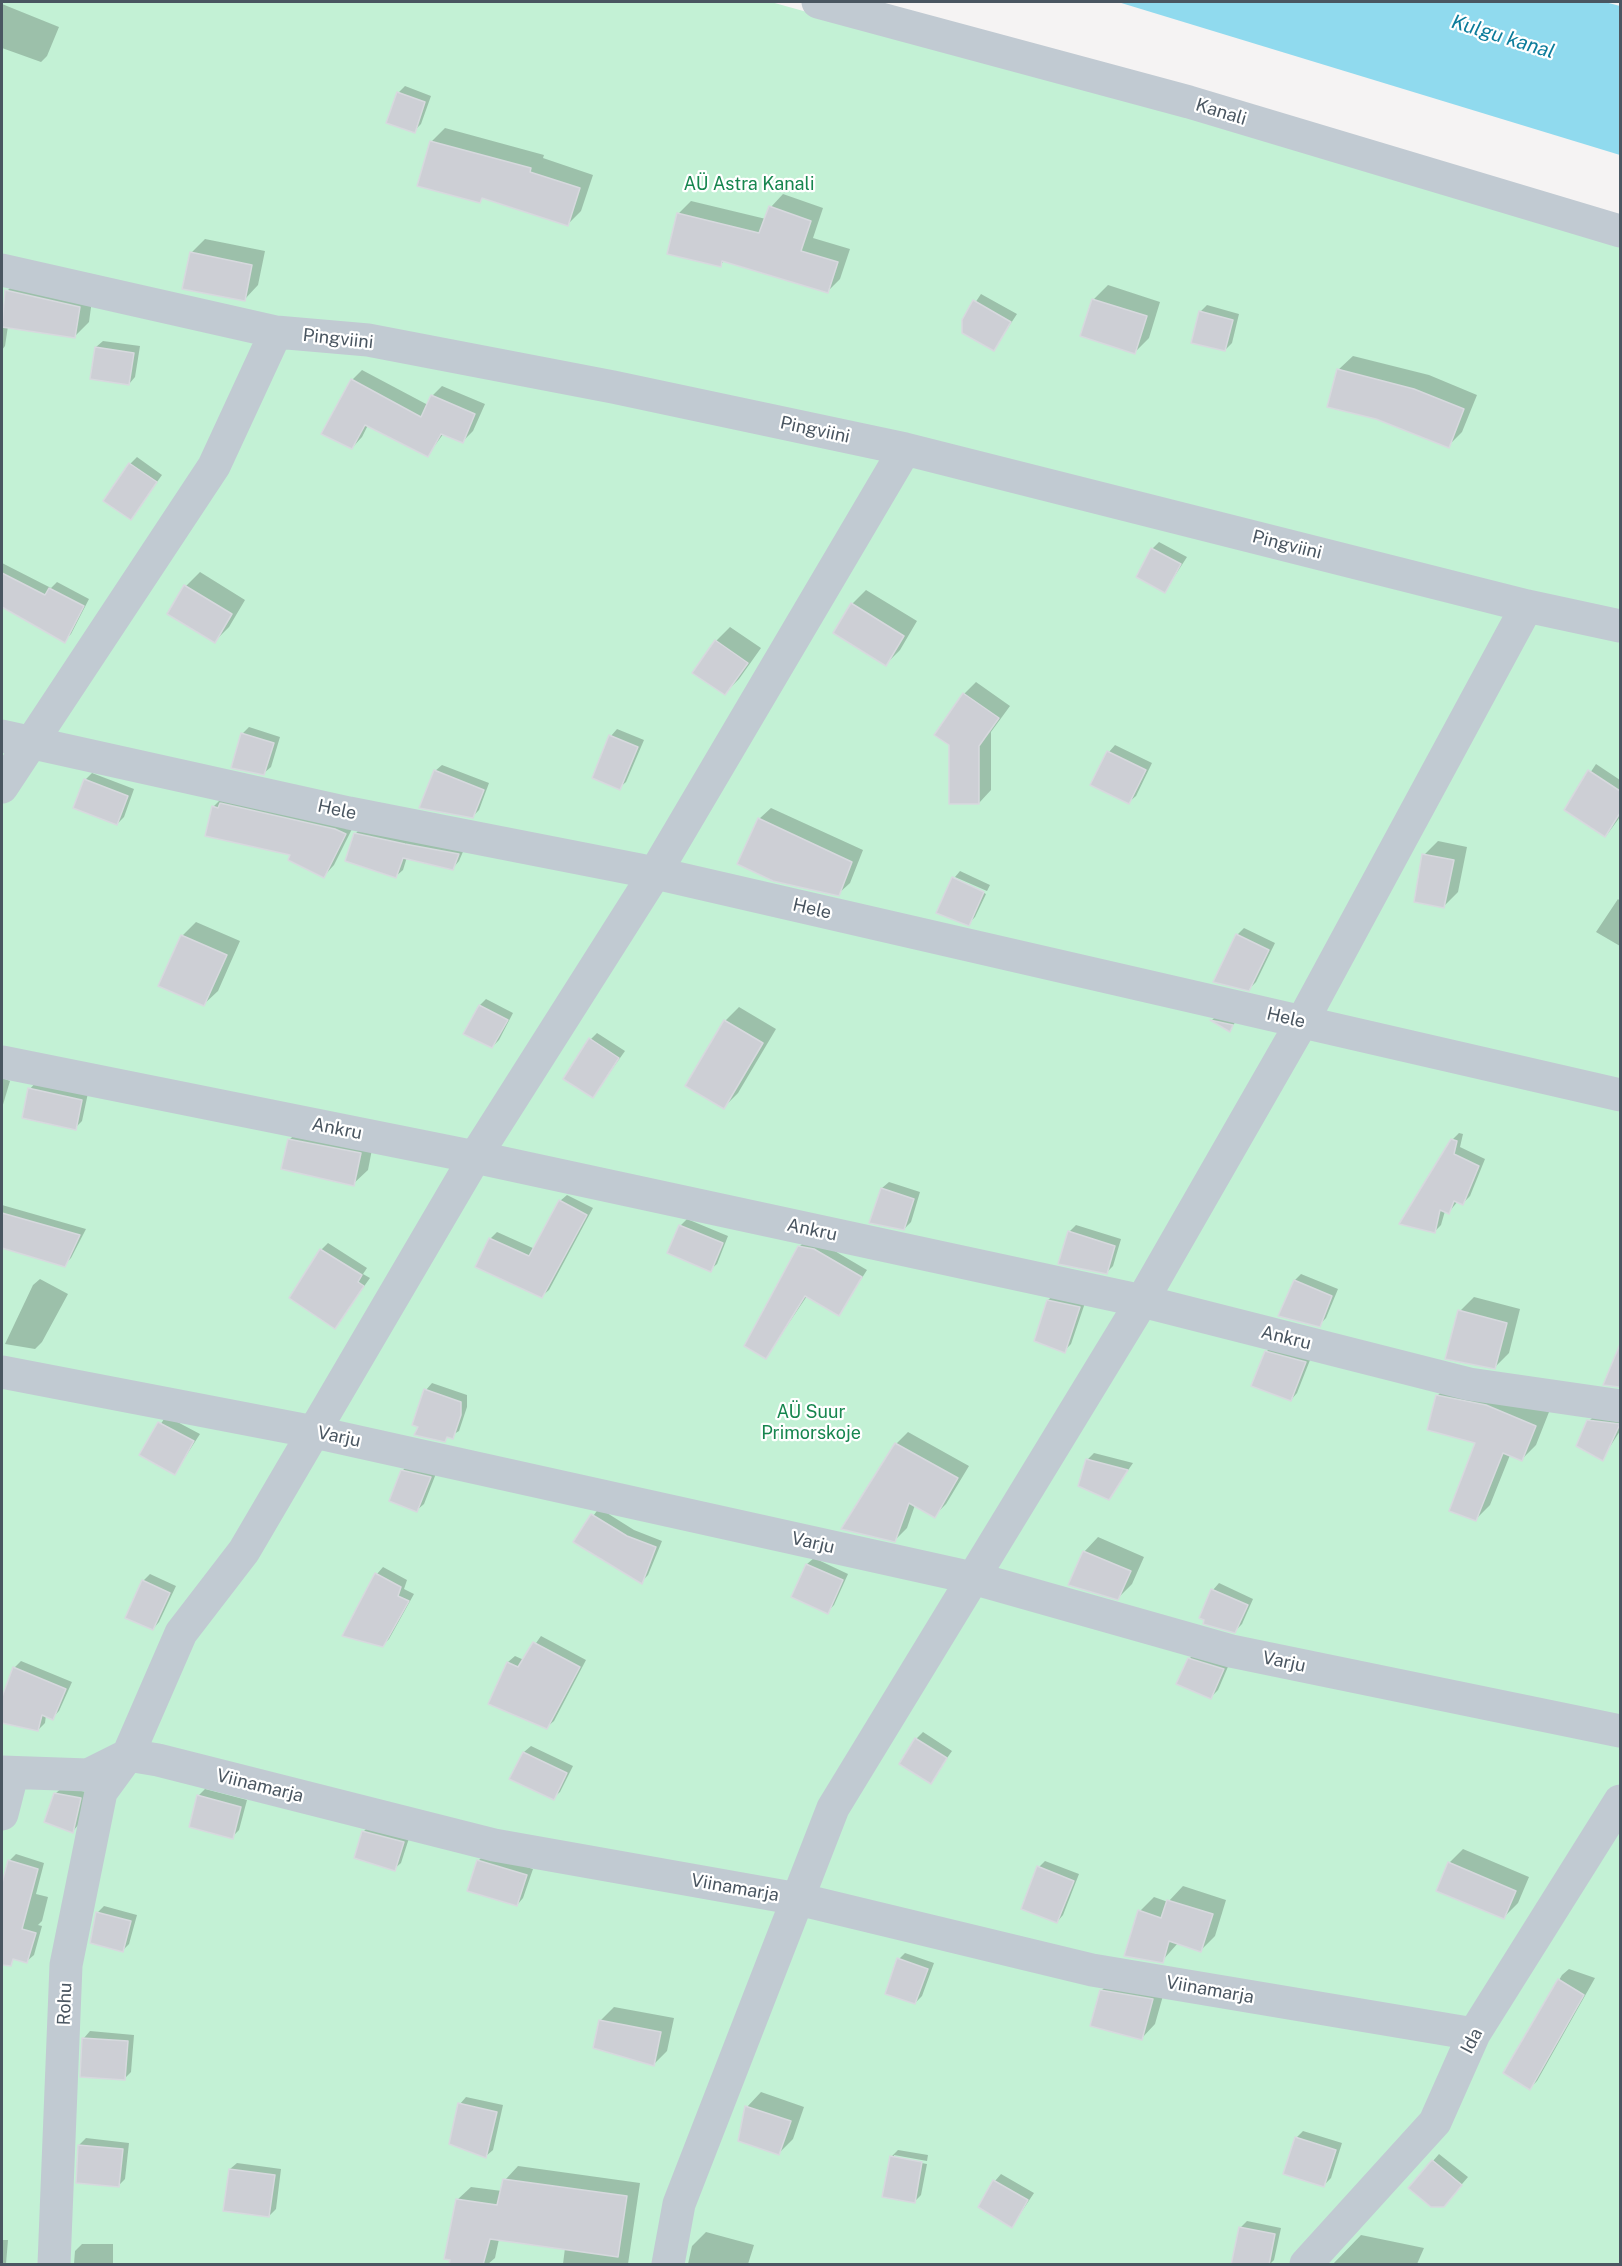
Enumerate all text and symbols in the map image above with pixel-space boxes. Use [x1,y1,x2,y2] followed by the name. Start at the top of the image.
[1448,10,1558,64] water label: Kulgu kanal
[1193,94,1249,130] street label: Kanali
[684,173,814,195] park label: AÜ Astra Kanali
[302,325,374,353] street label: Pingviini
[778,412,852,448] street label: Pingviini
[1250,526,1324,564] street label: Pingviini
[316,795,358,825] street label: Hele
[791,894,833,924] street label: Hele
[1265,1003,1307,1033] street label: Hele
[310,1114,364,1144] street label: Ankru
[785,1214,839,1246] street label: Ankru
[1259,1321,1313,1355] street label: Ankru
[761,1401,861,1444] park label: AÜ Suur Primorskoje
[315,1422,363,1452] street label: Varju
[789,1528,837,1558] street label: Varju
[1260,1647,1308,1677] street label: Varju
[214,1765,306,1807] street label: Viinamarja
[689,1870,781,1906] street label: Viinamarja
[1164,1972,1256,2008] street label: Viinamarja
[53,1982,77,2026] street label: Rohu
[1457,2025,1487,2057] street label: Ida

